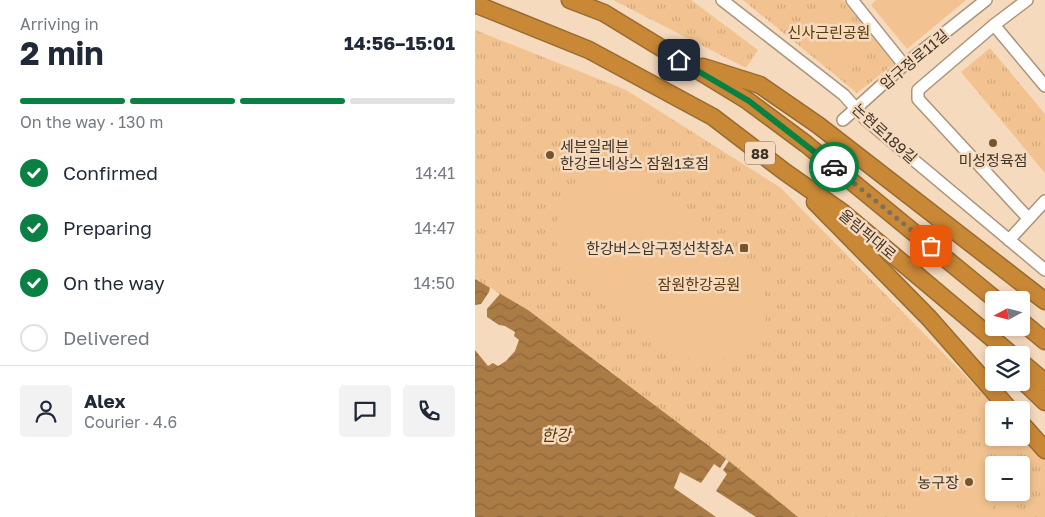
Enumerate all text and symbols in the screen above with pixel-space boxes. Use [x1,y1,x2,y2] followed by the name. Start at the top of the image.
[20,14,99,34] text: Arriving in
[788,23,870,41] park label: 신사근린공원
[876,25,952,93] street label: 압구정로11길
[344,31,455,54] text: 14:56–15:01
[20,34,104,72] text: 2 min
[658,39,700,81] pin
[665,46,693,74] icon: home
[849,99,921,167] street label: 논현로189길
[20,112,164,132] text: On the way · 130 m
[560,137,709,172] place label: 세븐일레븐 한강르네상스 잠원1호점
[987,137,999,149] marker: 미성정육점
[745,142,775,164] road number: 88
[809,142,859,192] courier
[544,149,556,161] marker: 세븐일레븐 한강르네상스 잠원1호점
[958,151,1028,169] place label: 미성정육점
[820,153,848,181] icon: car
[20,159,48,187] icon: check
[63,161,158,184] text: Confirmed
[415,163,455,183] text: 14:41
[836,205,900,263] street label: 올림픽대로
[20,214,48,242] icon: check
[63,216,152,239] text: Preparing
[414,218,455,238] text: 14:47
[910,225,952,267] pin
[917,232,945,260] icon: bag
[586,239,734,257] place label: 한강버스압구정선착장A
[738,242,750,254] marker: 한강버스압구정선착장A
[20,269,48,297] icon: check
[63,271,165,294] text: On the way
[413,273,455,293] text: 14:50
[658,275,740,293] park label: 잠원한강공원
[985,291,1030,336] north arrow
[985,291,1030,501] map controls
[63,326,150,349] text: Delivered
[985,346,1030,391] button: layers
[20,385,72,437] button: person
[339,385,391,437] button: chat
[403,385,455,437] button: phone
[84,389,125,412] text: Alex
[985,401,1030,446] button: +
[84,412,177,432] text: Courier · 4.6
[541,425,573,445] water label: 한강
[985,456,1030,501] button: −
[918,473,959,491] place label: 농구장
[963,476,975,488] marker: 농구장

